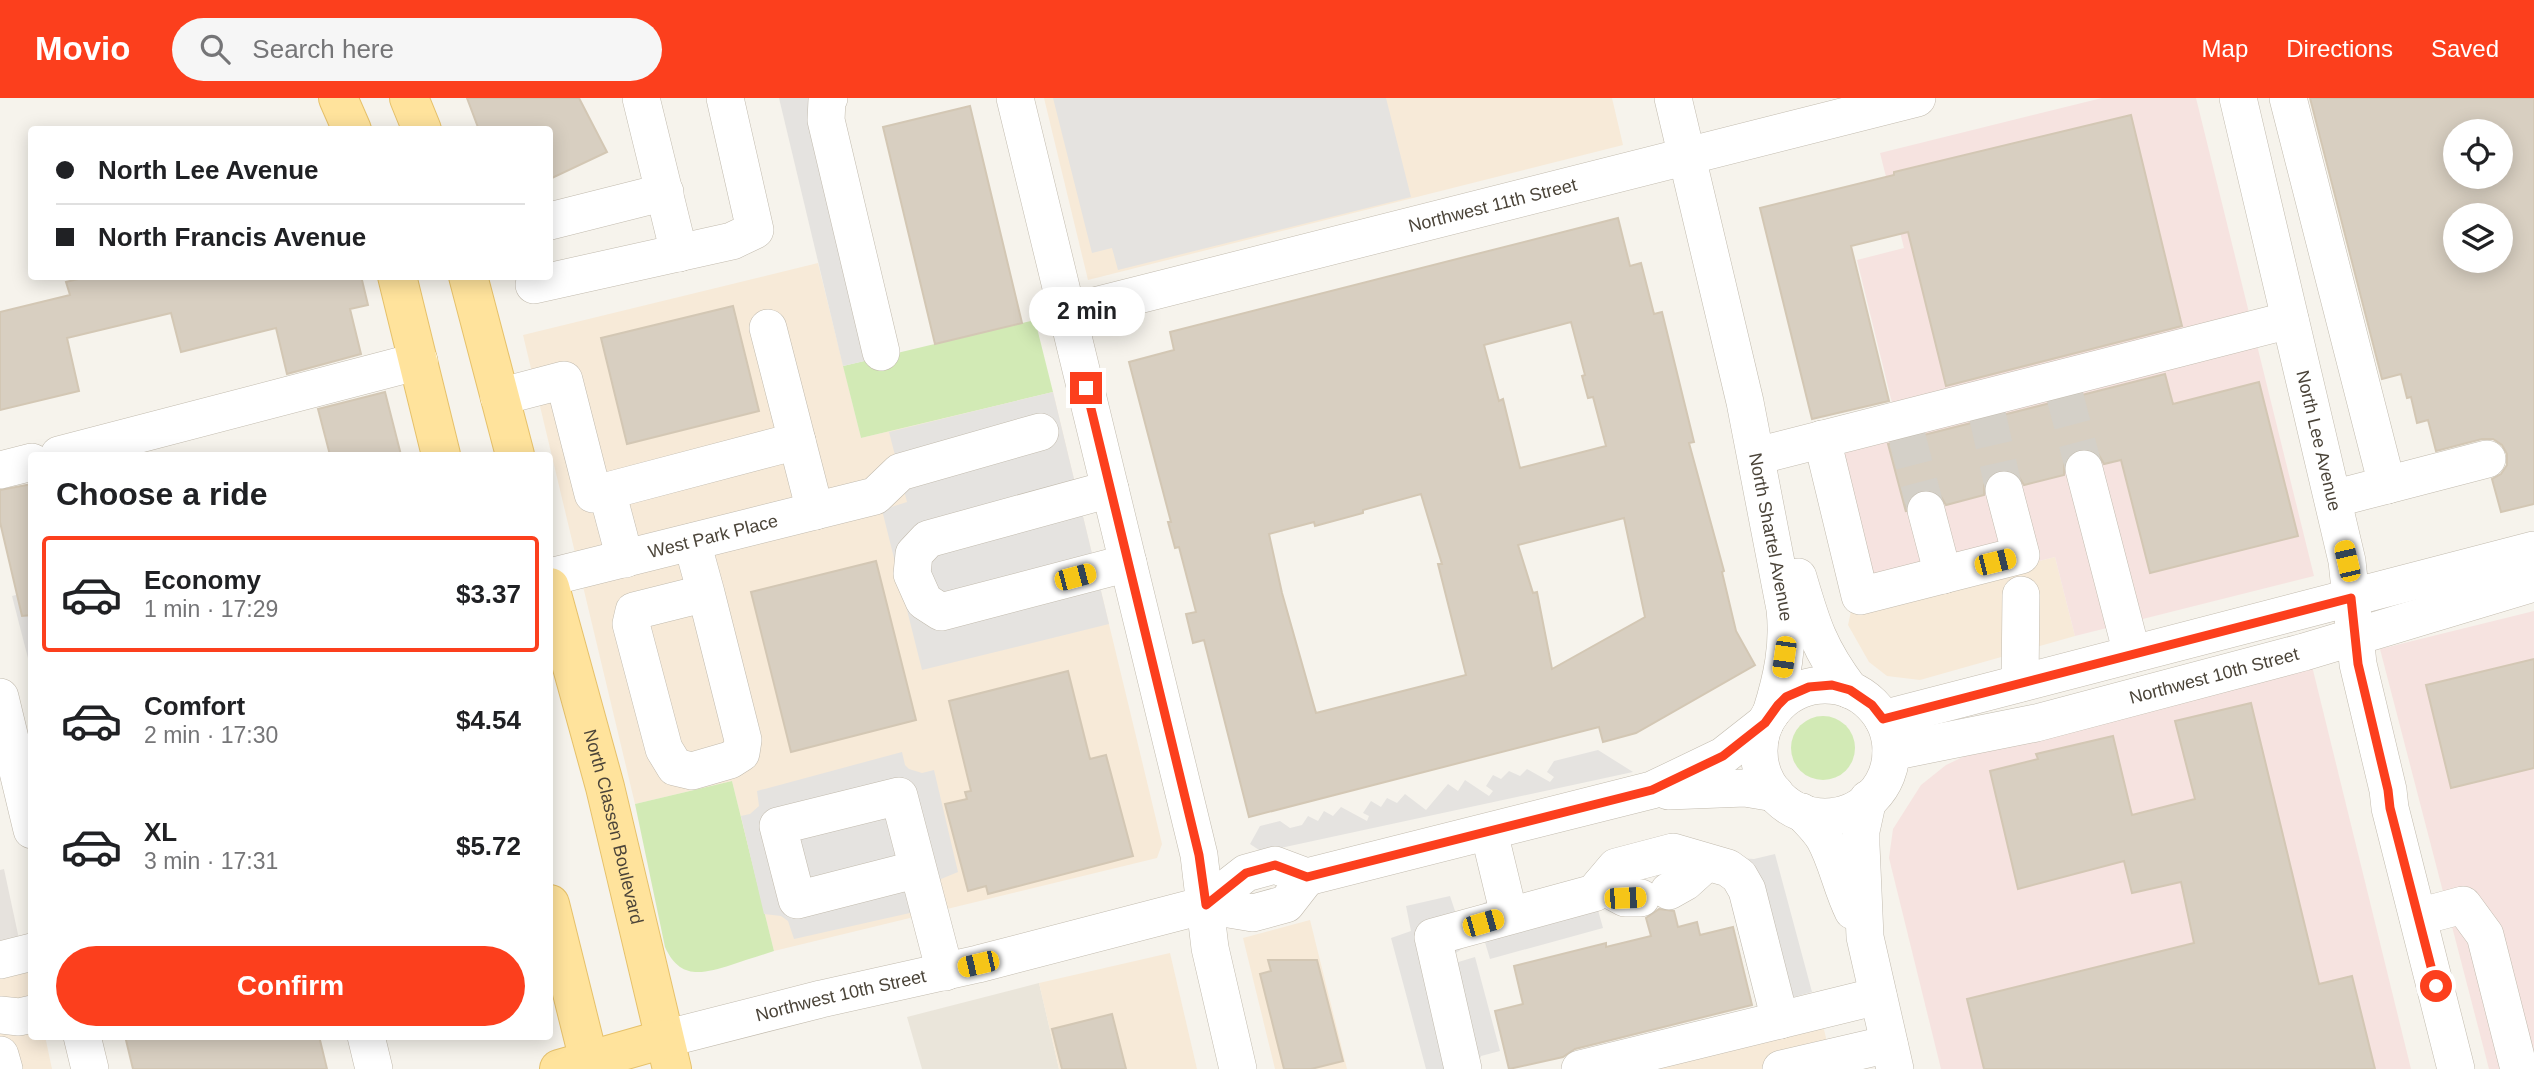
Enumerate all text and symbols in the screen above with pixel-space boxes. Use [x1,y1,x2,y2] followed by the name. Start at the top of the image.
[172,18,662,81] search box
[35,30,130,67] text: Movio
[196,30,234,68] icon: search
[252,34,394,64] text: Search here
[2202,35,2248,62] text: Map
[2286,35,2393,62] text: Directions
[2431,35,2499,62] text: Saved
[2443,119,2513,273] map controls
[2443,119,2513,189] button: locate
[98,155,319,185] text: North Lee Avenue
[1406,174,1579,236] street label: Northwest 11th Street
[2443,203,2513,273] button: layers
[98,222,366,252] text: North Francis Avenue
[1028,286,1144,336] callout: 2 min
[1057,298,1117,324] text: 2 min
[2292,368,2345,513] street label: North Lee Avenue
[1070,372,1102,404] route end
[1745,451,1796,622] street label: North Shartel Avenue
[56,476,268,512] text: Choose a ride
[646,511,780,562] street label: West Park Place
[2333,538,2362,584] car
[1973,547,2018,577] car
[1052,561,1099,593] car
[60,563,123,626] icon: car
[144,565,261,595] text: Economy
[456,579,521,609] text: $3.37
[144,596,278,622] text: 1 min · 17:29
[1771,635,1798,679] car
[2127,644,2301,708] street label: Northwest 10th Street
[60,689,123,752] icon: car
[144,691,245,721] text: Comfort
[456,705,521,735] text: $4.54
[144,722,278,748] text: 2 min · 17:30
[580,727,647,926] street label: North Classen Boulevard
[60,815,123,878] icon: car
[144,817,177,847] text: XL
[456,831,521,861] text: $5.72
[144,848,278,874] text: 3 min · 17:31
[1604,887,1647,909] car
[1460,907,1507,939] car
[56,946,525,1026] button: Confirm
[956,949,1001,979] car
[753,966,928,1025] street label: Northwest 10th Street
[2420,970,2452,1002] route start

